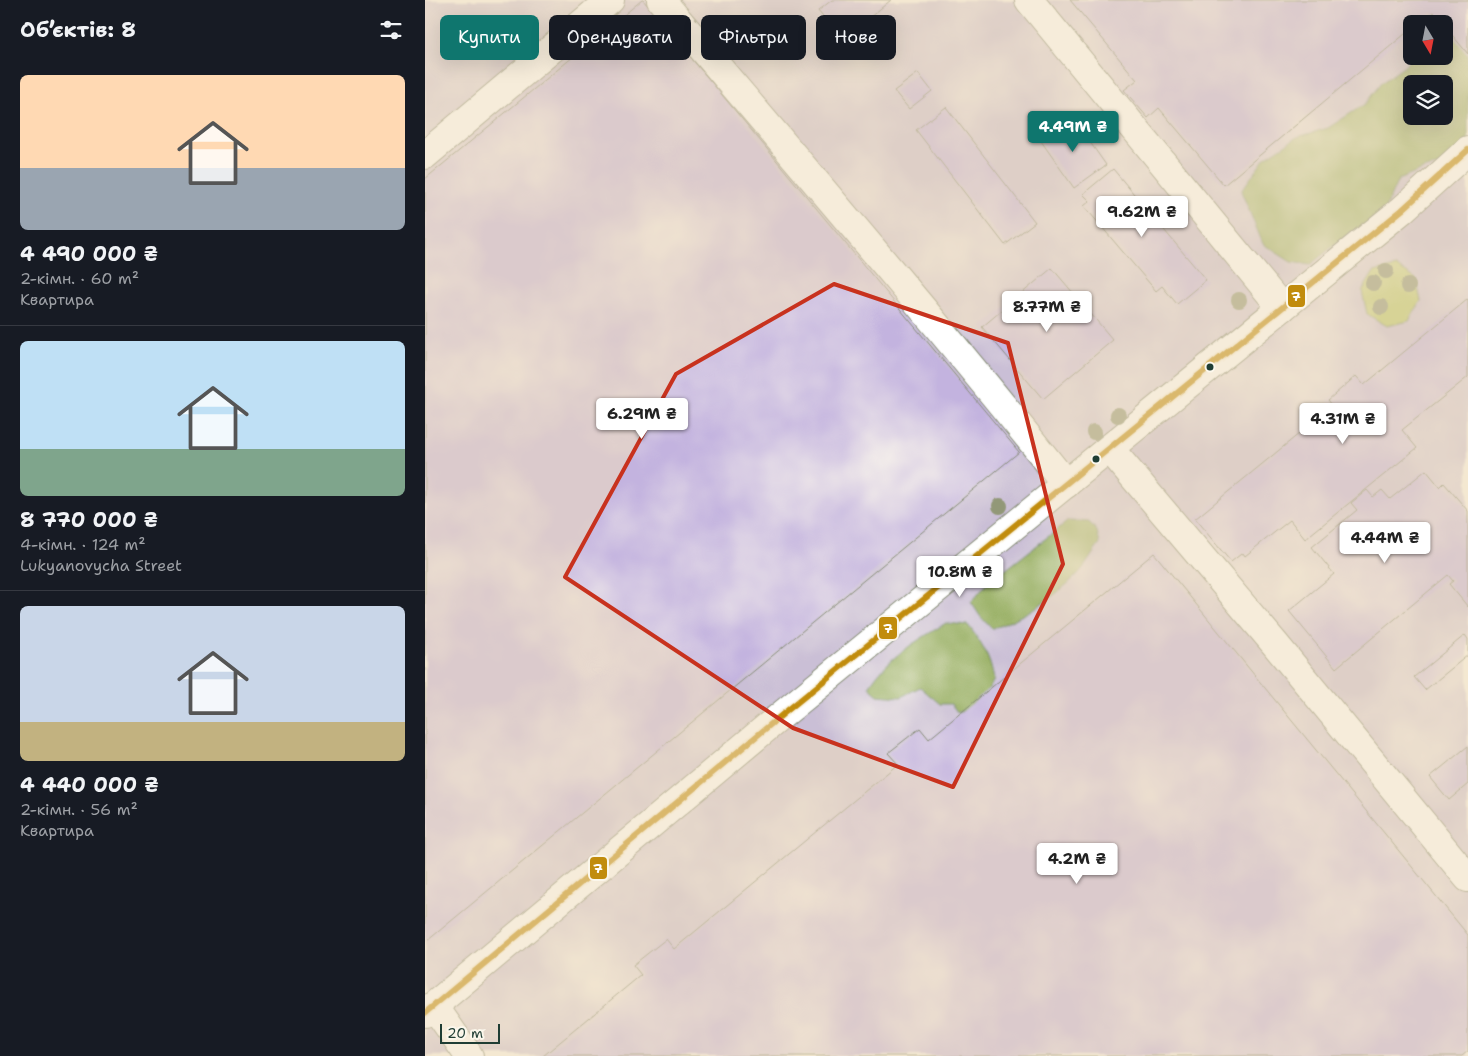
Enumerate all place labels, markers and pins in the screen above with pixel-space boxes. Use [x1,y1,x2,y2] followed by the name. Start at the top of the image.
[1027,110,1119,153] pin: 4.49M ₴
[1096,196,1188,238] pin: 9.62M ₴
[1001,290,1093,333] pin: 8.77M ₴
[1205,362,1215,372] unlabelled marker
[596,398,688,440] pin: 6.29M ₴
[1297,402,1389,445] pin: 4.31M ₴
[1091,454,1101,464] unlabelled marker
[1339,522,1431,564] pin: 4.44M ₴
[914,556,1006,598] pin: 10.8M ₴
[1036,842,1118,885] pin: 4.2M ₴

